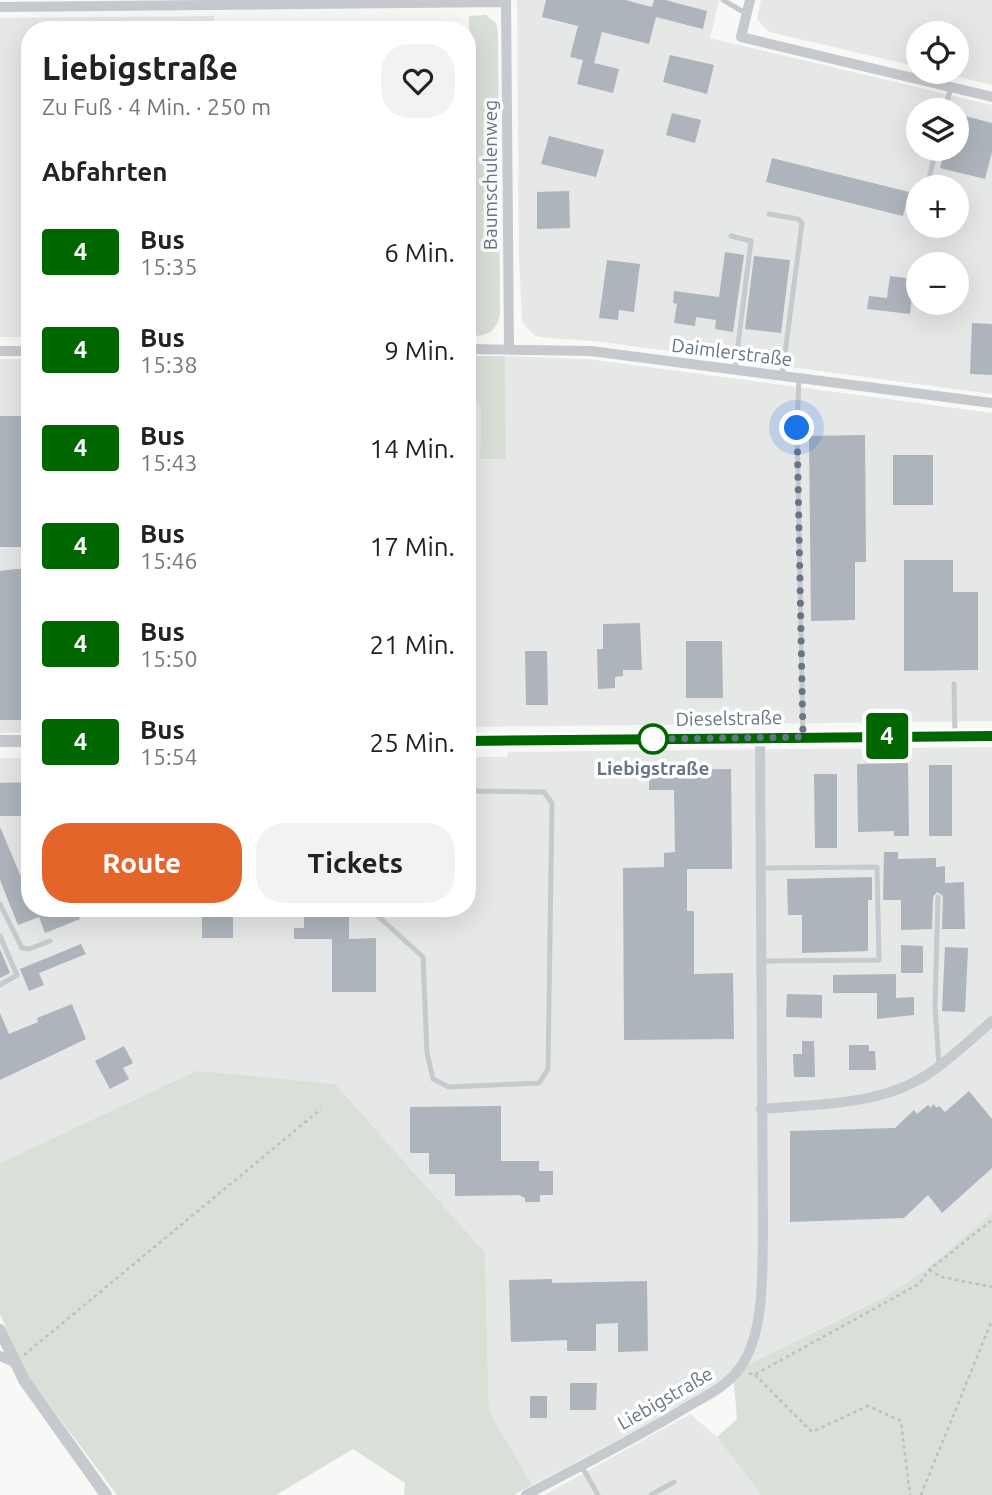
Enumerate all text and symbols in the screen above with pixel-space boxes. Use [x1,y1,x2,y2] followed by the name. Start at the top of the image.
[906,21,969,315] map controls
[906,21,969,84] button: locate
[381,44,455,118] button: heart
[42,49,238,86] text: Liebigstraße
[42,94,271,119] text: Zu Fuß · 4 Min. · 250 m
[906,98,969,161] button: layers
[479,100,501,250] street label: Baumschulenweg
[42,157,167,186] text: Abfahrten
[906,175,969,238] button: +
[140,225,185,254] text: Bus
[74,238,87,265] text: 4
[384,238,455,267] text: 6 Min.
[906,252,969,315] button: −
[140,254,198,279] text: 15:35
[140,323,185,352] text: Bus
[670,334,794,370] street label: Daimlerstraße
[74,336,87,363] text: 4
[384,336,455,365] text: 9 Min.
[140,352,198,377] text: 15:38
[779,410,814,445] your location
[140,421,185,450] text: Bus
[74,434,87,461] text: 4
[370,434,455,463] text: 14 Min.
[140,450,198,475] text: 15:43
[140,519,185,548] text: Bus
[74,532,87,559] text: 4
[370,532,455,561] text: 17 Min.
[140,548,198,573] text: 15:46
[140,617,185,646] text: Bus
[74,630,87,657] text: 4
[370,630,455,659] text: 21 Min.
[140,646,198,671] text: 15:50
[675,706,783,730] street label: Dieselstraße
[864,713,910,759] line badge: 4
[140,715,185,744] text: Bus
[880,722,894,749] text: 4
[638,724,668,754] marker: Liebigstraße
[74,728,87,755] text: 4
[370,728,455,757] text: 25 Min.
[140,744,198,769] text: 15:54
[597,757,709,779] place label: Liebigstraße
[42,823,242,903] button: Route
[256,823,455,903] button: Tickets
[614,1362,716,1434] street label: Liebigstraße

